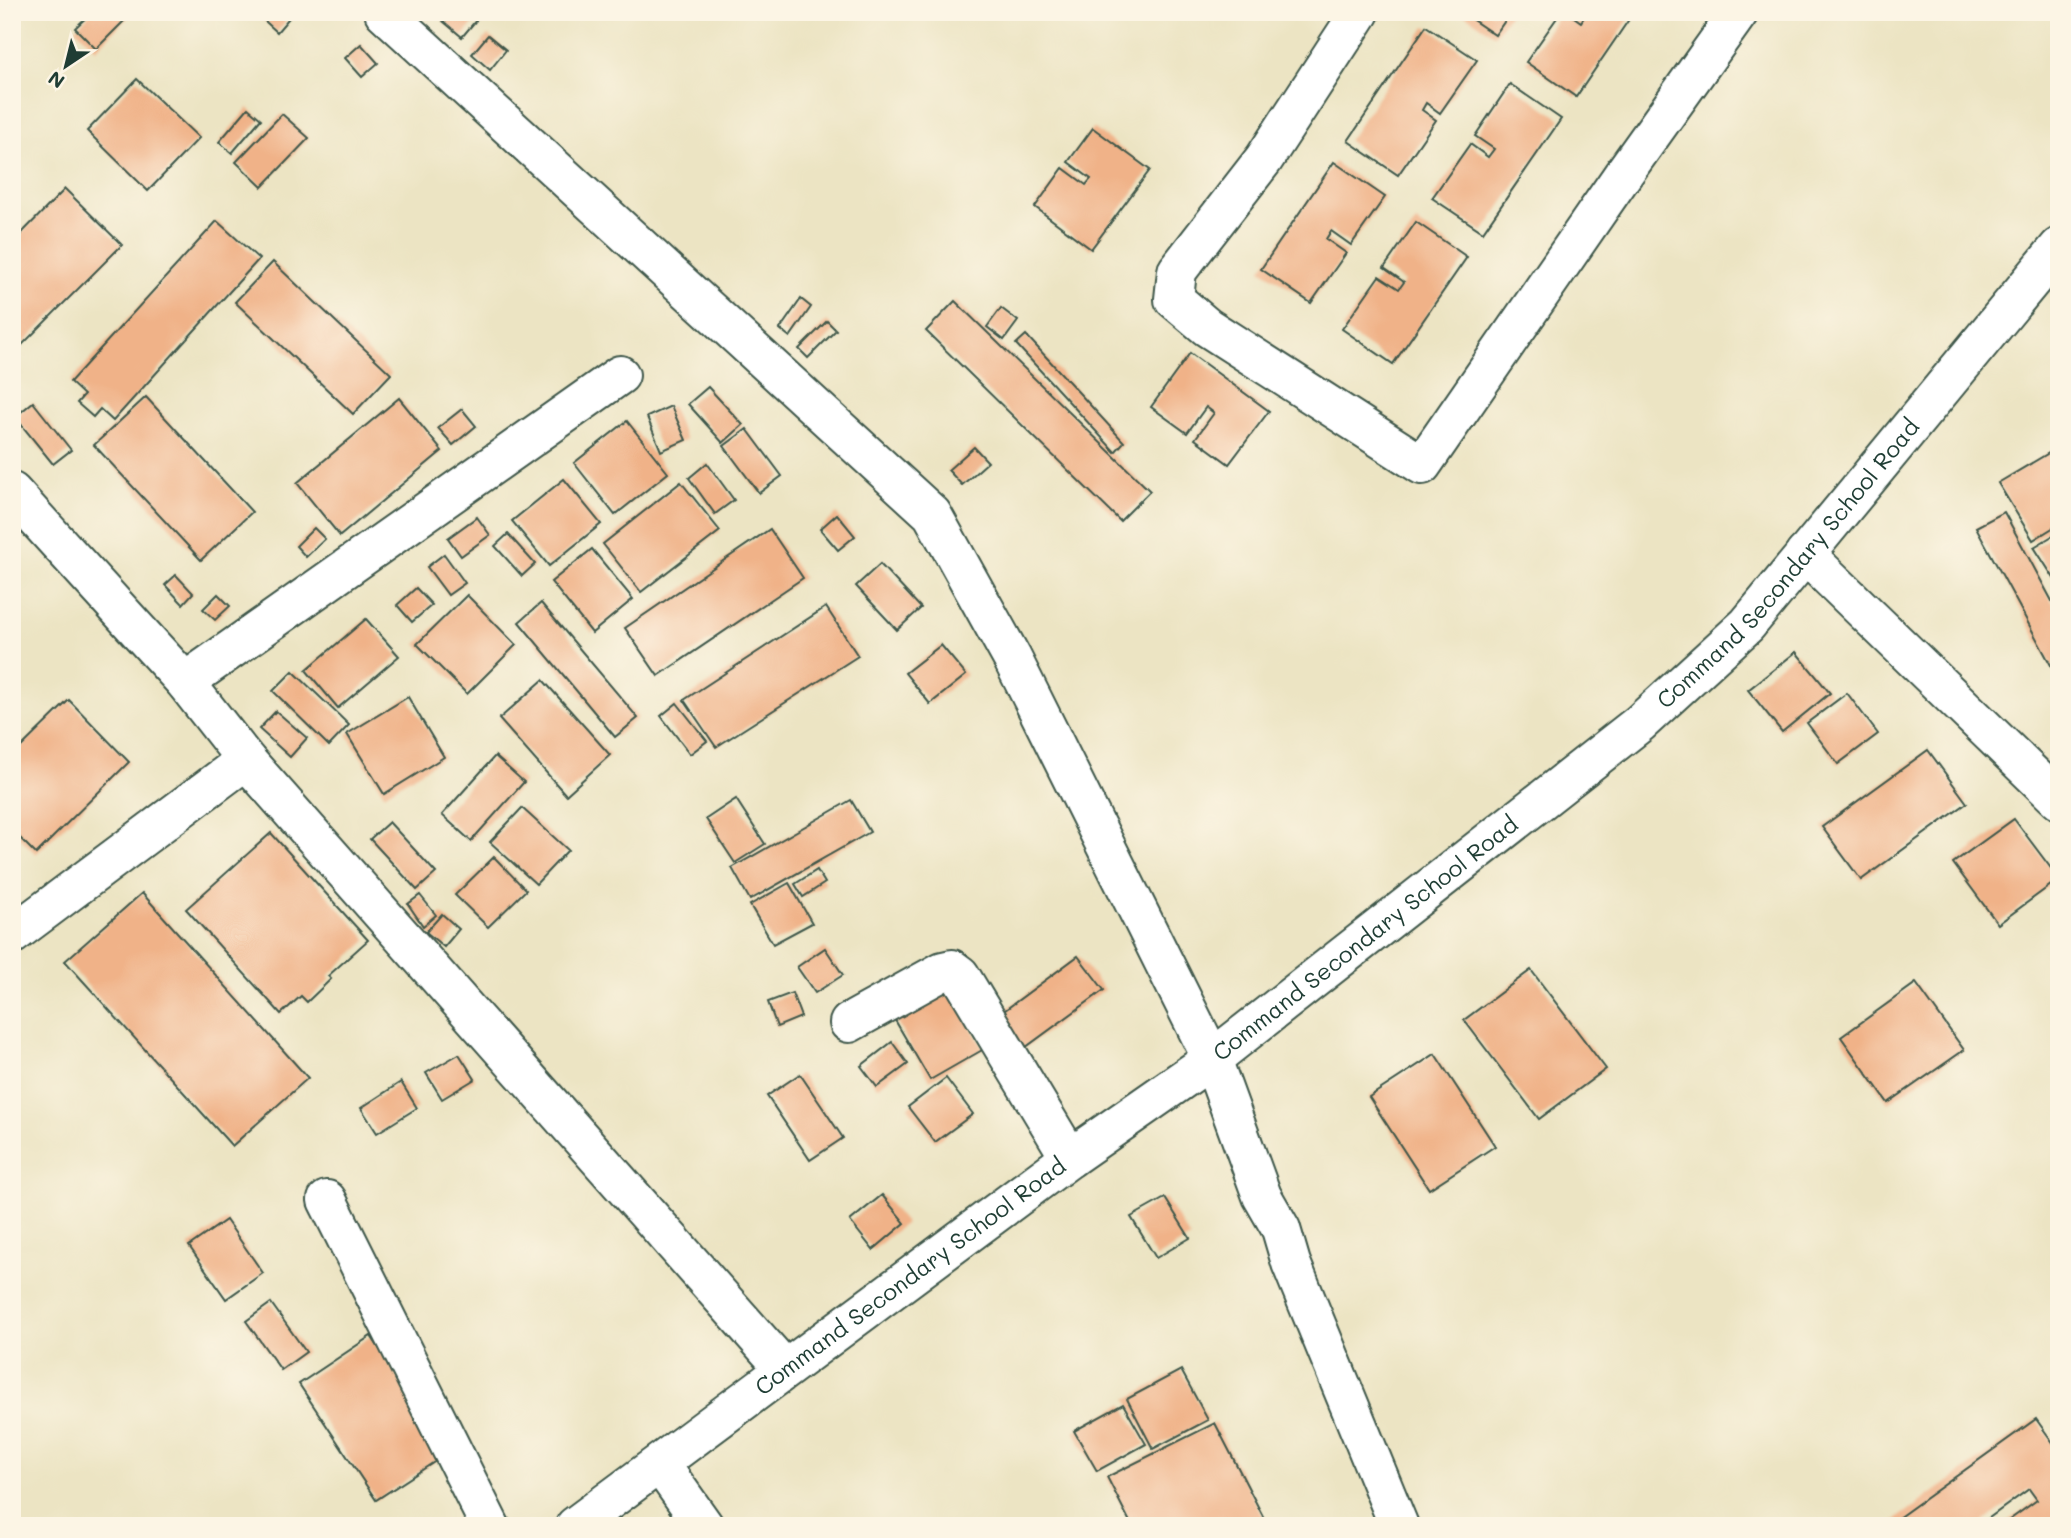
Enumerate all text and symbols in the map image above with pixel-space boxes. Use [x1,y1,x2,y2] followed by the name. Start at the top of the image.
[32,32,102,102] north arrow
[43,66,69,95] text: N
[1650,412,1925,714] street label: Command Secondary School Road
[1206,809,1524,1067] street label: Command Secondary School Road
[748,1150,1071,1401] street label: Command Secondary School Road

